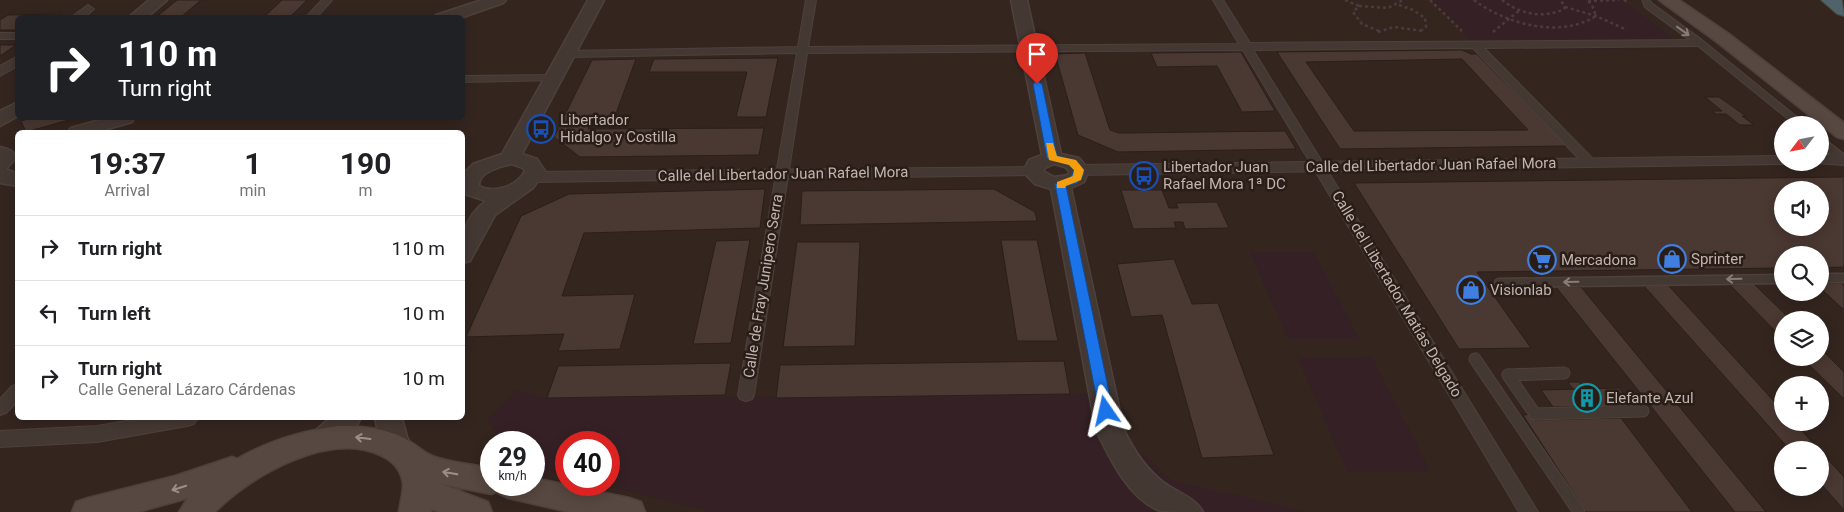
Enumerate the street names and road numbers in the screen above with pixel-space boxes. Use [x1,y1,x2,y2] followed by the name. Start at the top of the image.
[1306,154,1556,176] street label: Calle del Libertador Juan Rafael Mora
[658,163,908,185] street label: Calle del Libertador Juan Rafael Mora
[1328,188,1466,400] street label: Calle del Libertador Matías Delgado
[740,193,786,379] street label: Calle de Fray Junipero Serra

